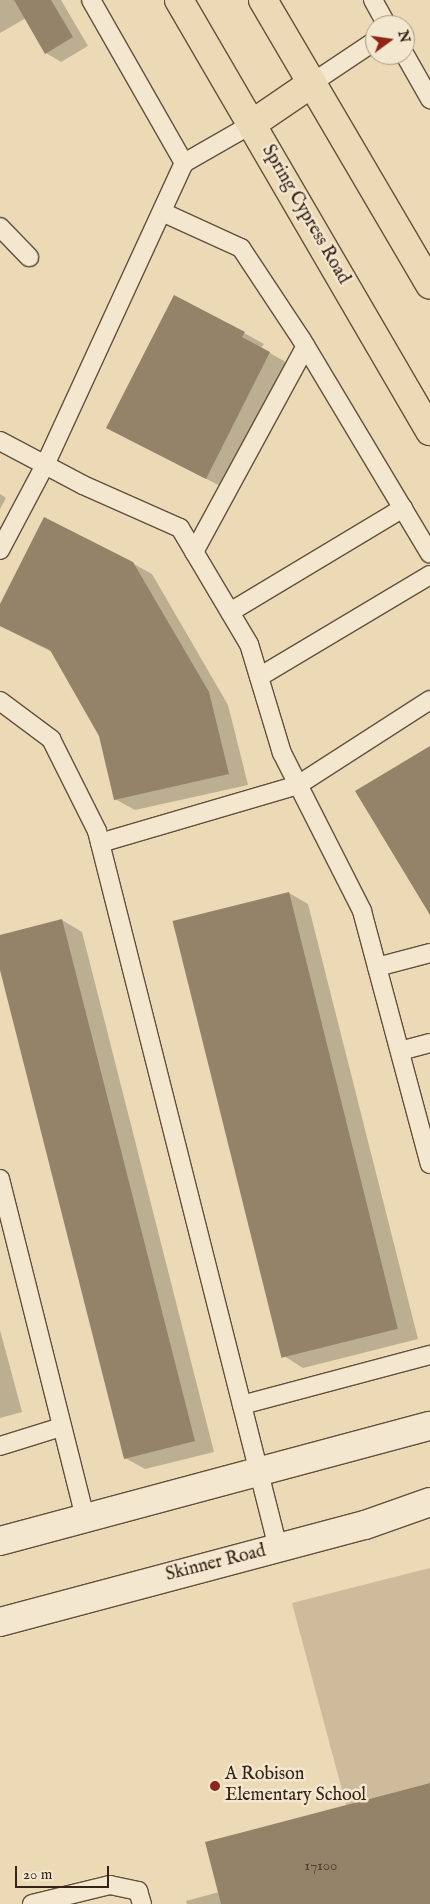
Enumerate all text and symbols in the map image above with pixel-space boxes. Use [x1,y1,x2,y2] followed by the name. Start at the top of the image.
[365,15,415,65] north arrow
[393,29,414,45] text: N
[256,142,354,288] street label: Spring Cypress Road
[164,1541,268,1587] street label: Skinner Road
[225,1765,366,1808] place label: A Robison Elementary School
[209,1780,221,1792] marker: A Robison Elementary School
[18,1856,111,1888] scale bar
[305,1857,337,1875] house number: 17100
[23,1865,52,1884] text: 20 m

